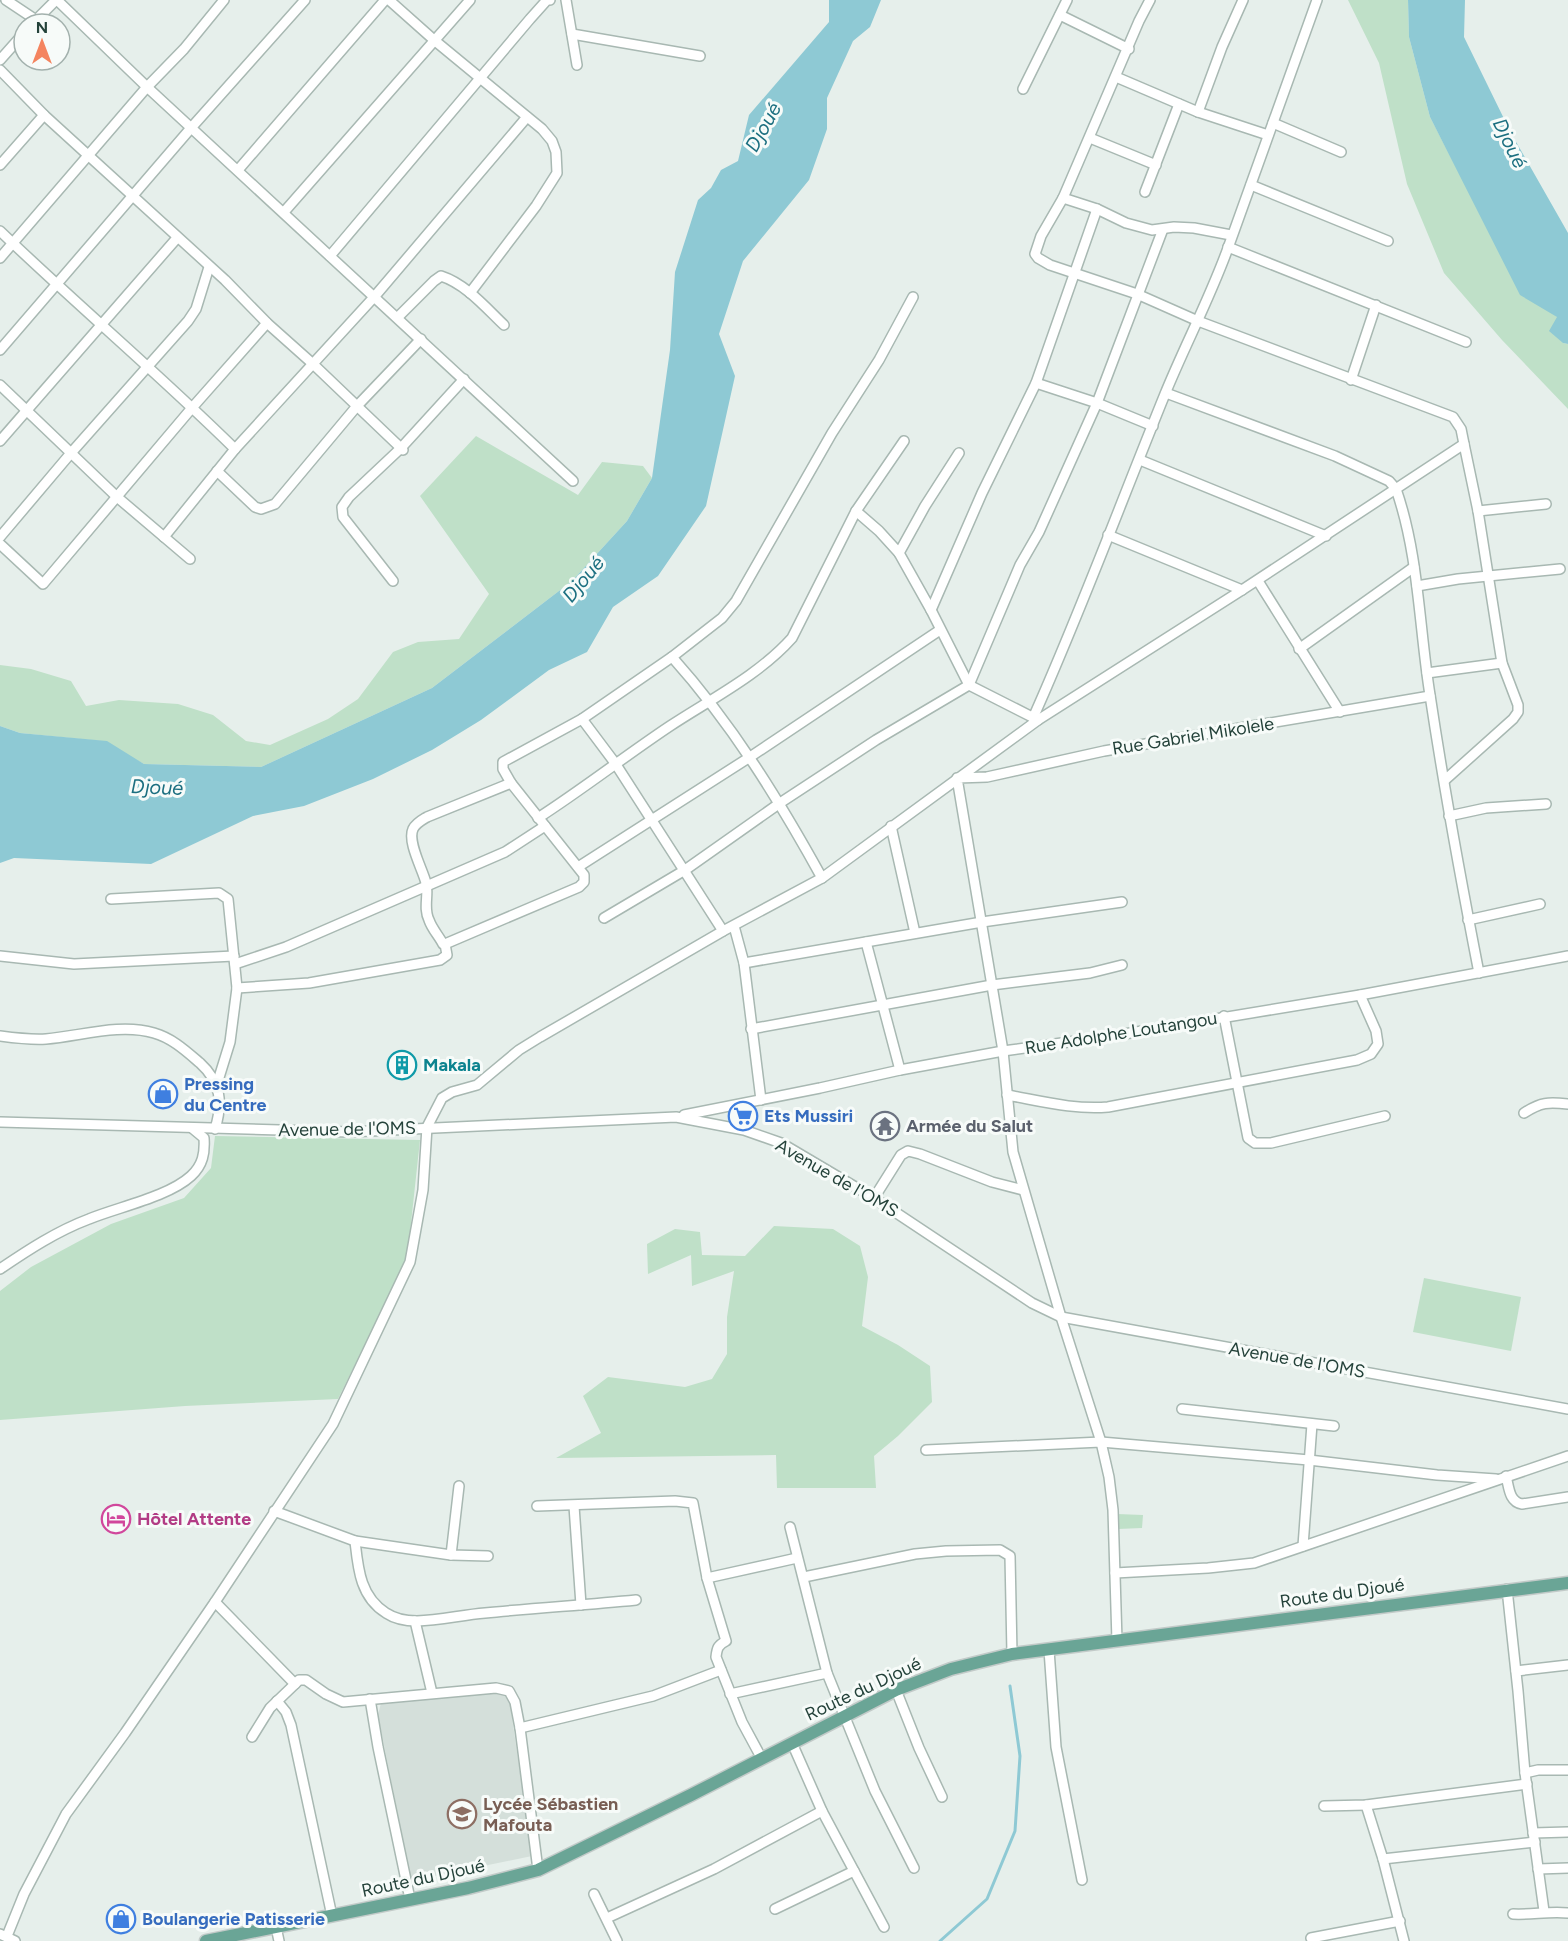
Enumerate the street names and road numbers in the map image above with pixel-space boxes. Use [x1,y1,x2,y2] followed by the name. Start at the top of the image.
[1111,712,1276,760] street label: Rue Gabriel Mikolele
[1023,1007,1219,1059] street label: Rue Adolphe Loutangou
[278,1117,416,1141] street label: Avenue de l'OMS
[772,1134,902,1222] street label: Avenue de l'OMS
[1227,1337,1367,1383] street label: Avenue de l'OMS
[1278,1573,1406,1613] street label: Route du Djoué
[802,1652,925,1725] street label: Route du Djoué
[359,1854,487,1902] street label: Route du Djoué

